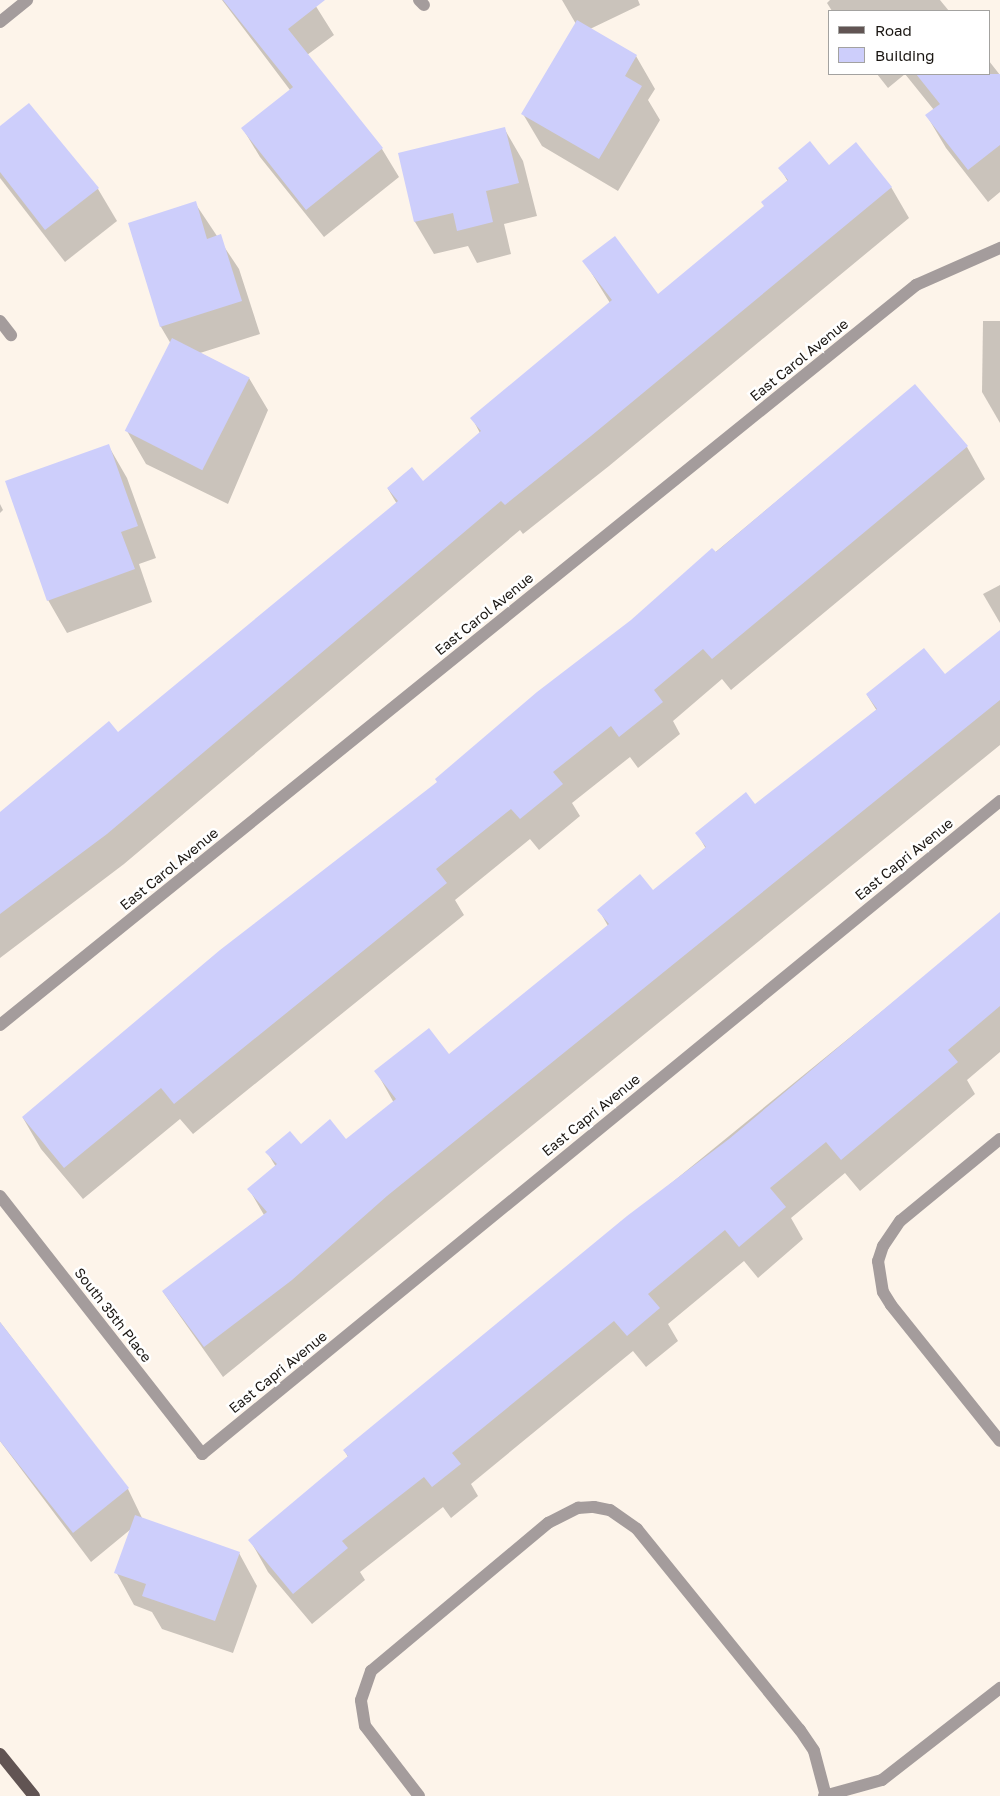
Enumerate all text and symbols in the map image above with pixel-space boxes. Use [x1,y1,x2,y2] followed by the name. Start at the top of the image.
[828,10,990,75] legend
[875,21,912,39] text: Road
[875,46,935,64] text: Building
[747,315,851,405] street label: East Carol Avenue
[432,569,536,659] street label: East Carol Avenue
[852,814,956,904] street label: East Capri Avenue
[117,824,221,914] street label: East Carol Avenue
[539,1070,643,1160] street label: East Capri Avenue
[71,1265,155,1365] street label: South 35th Place
[226,1327,330,1417] street label: East Capri Avenue

